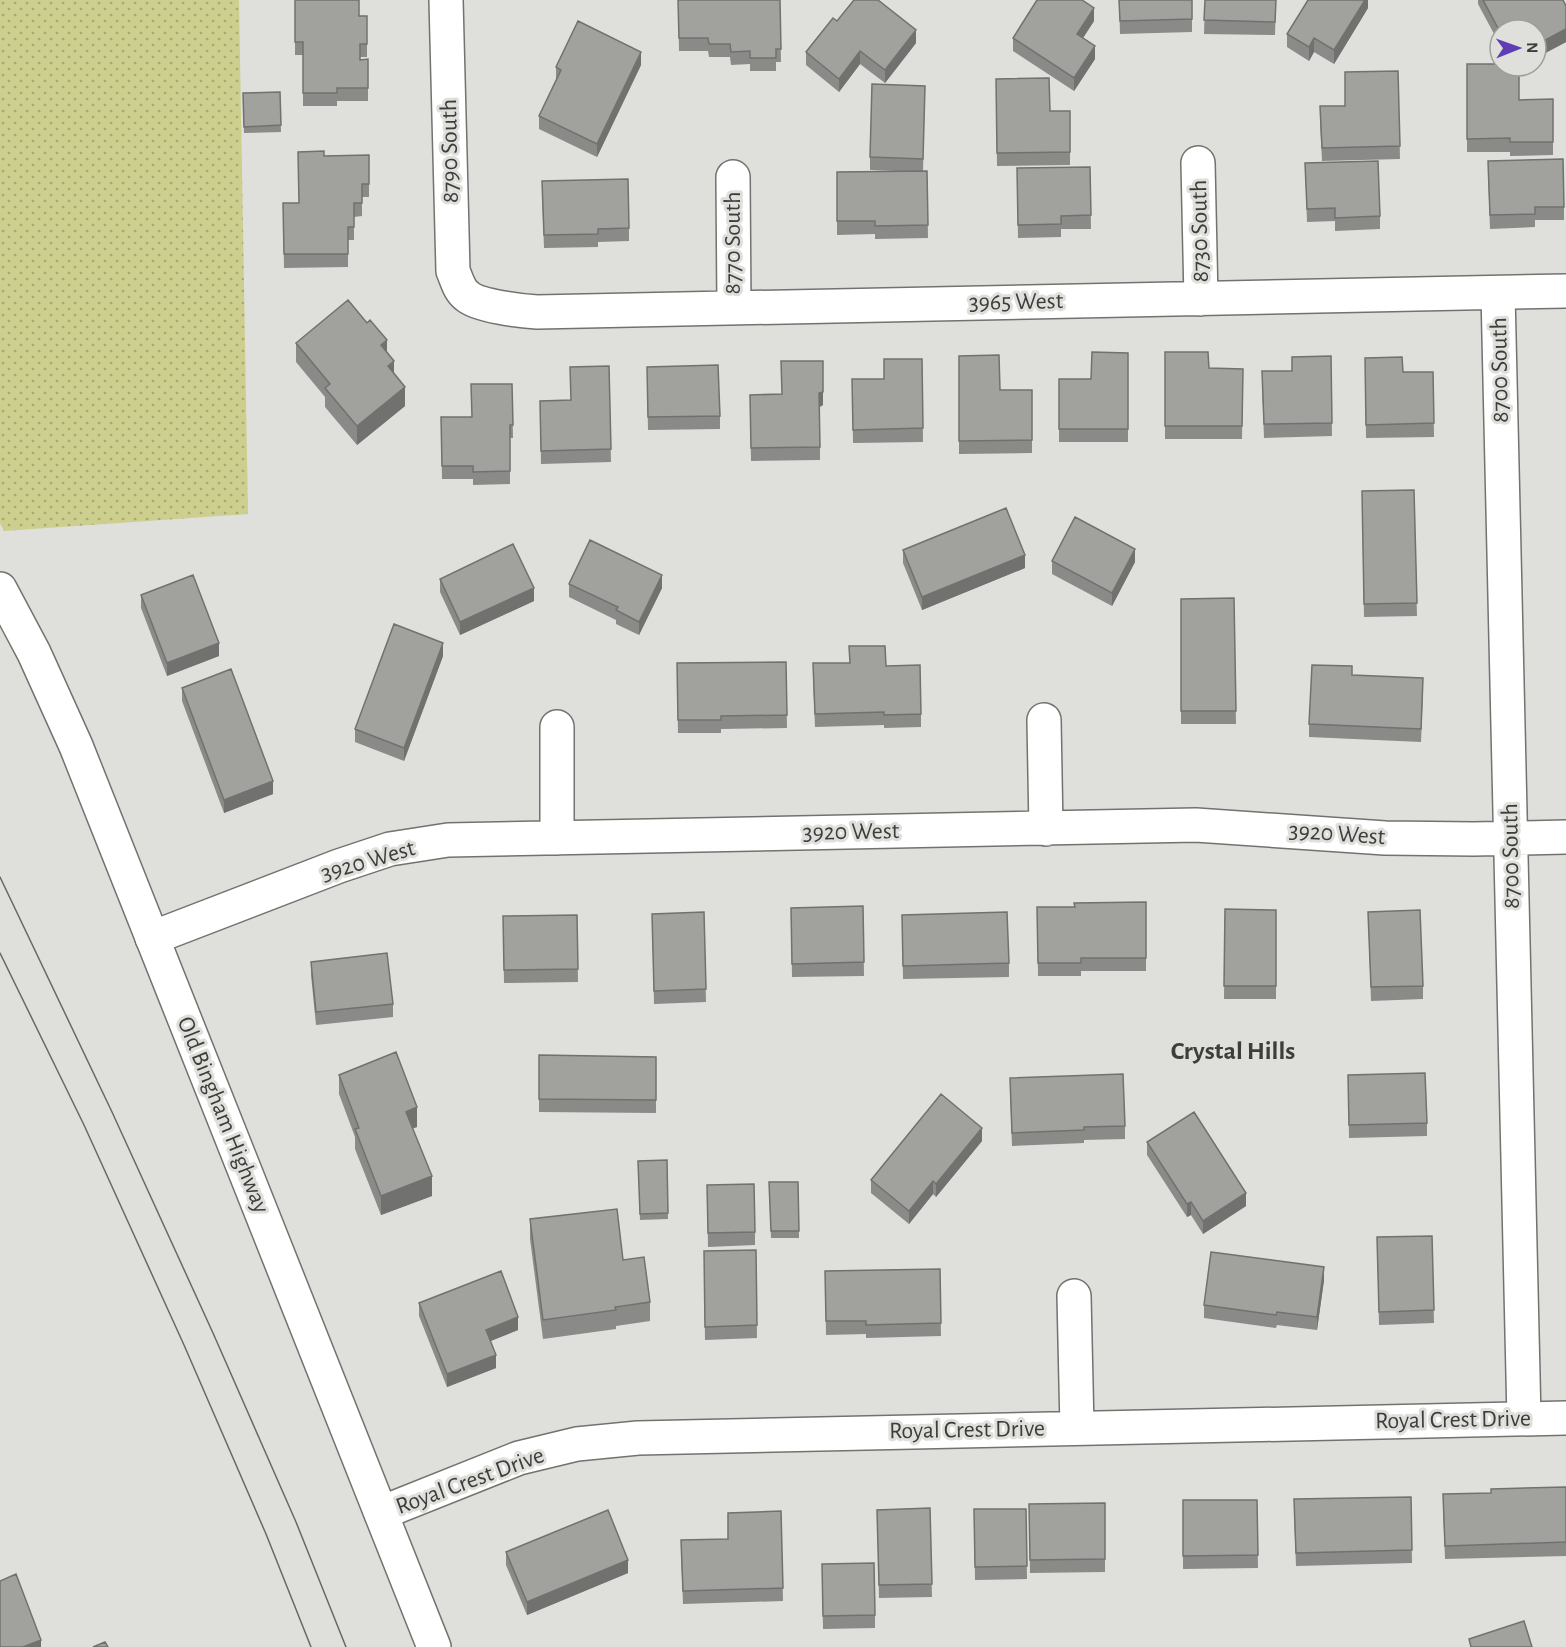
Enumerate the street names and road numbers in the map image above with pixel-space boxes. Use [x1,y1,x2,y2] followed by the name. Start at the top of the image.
[437,99,463,203] street label: 8790 South
[1187,179,1213,283] street label: 8730 South
[721,191,745,295] street label: 8770 South
[969,289,1064,315] street label: 3965 West
[1487,317,1513,423] street label: 8700 South
[1498,803,1524,909] street label: 8700 South
[802,819,900,845] street label: 3920 West
[1288,819,1386,849] street label: 3920 West
[318,836,418,886] street label: 3920 West
[173,1013,273,1217] street label: Old Bingham Highway
[1375,1407,1531,1433] street label: Royal Crest Drive
[889,1417,1045,1443] street label: Royal Crest Drive
[393,1443,547,1519] street label: Royal Crest Drive

